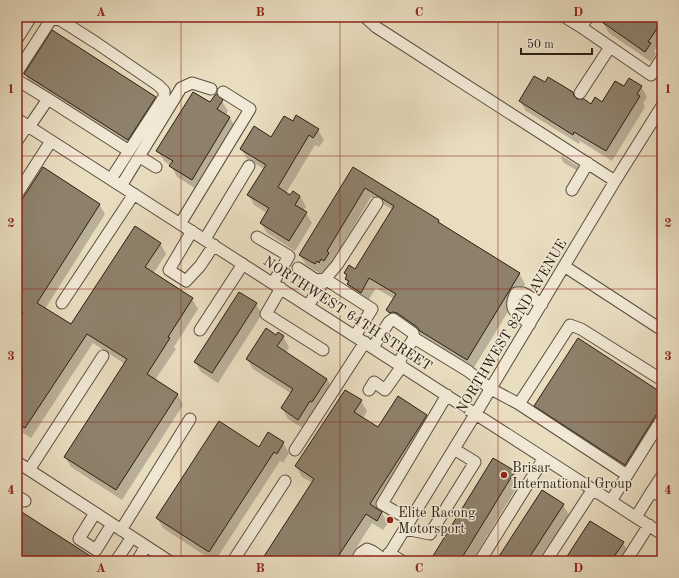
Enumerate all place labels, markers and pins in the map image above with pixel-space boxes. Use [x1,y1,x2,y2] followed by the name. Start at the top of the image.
[512,461,632,491] place label: Brisar International Group
[499,470,509,480] marker: Brisar International Group
[398,506,476,536] place label: Elite Racong Motorsport
[385,515,395,525] marker: Elite Racong Motorsport

